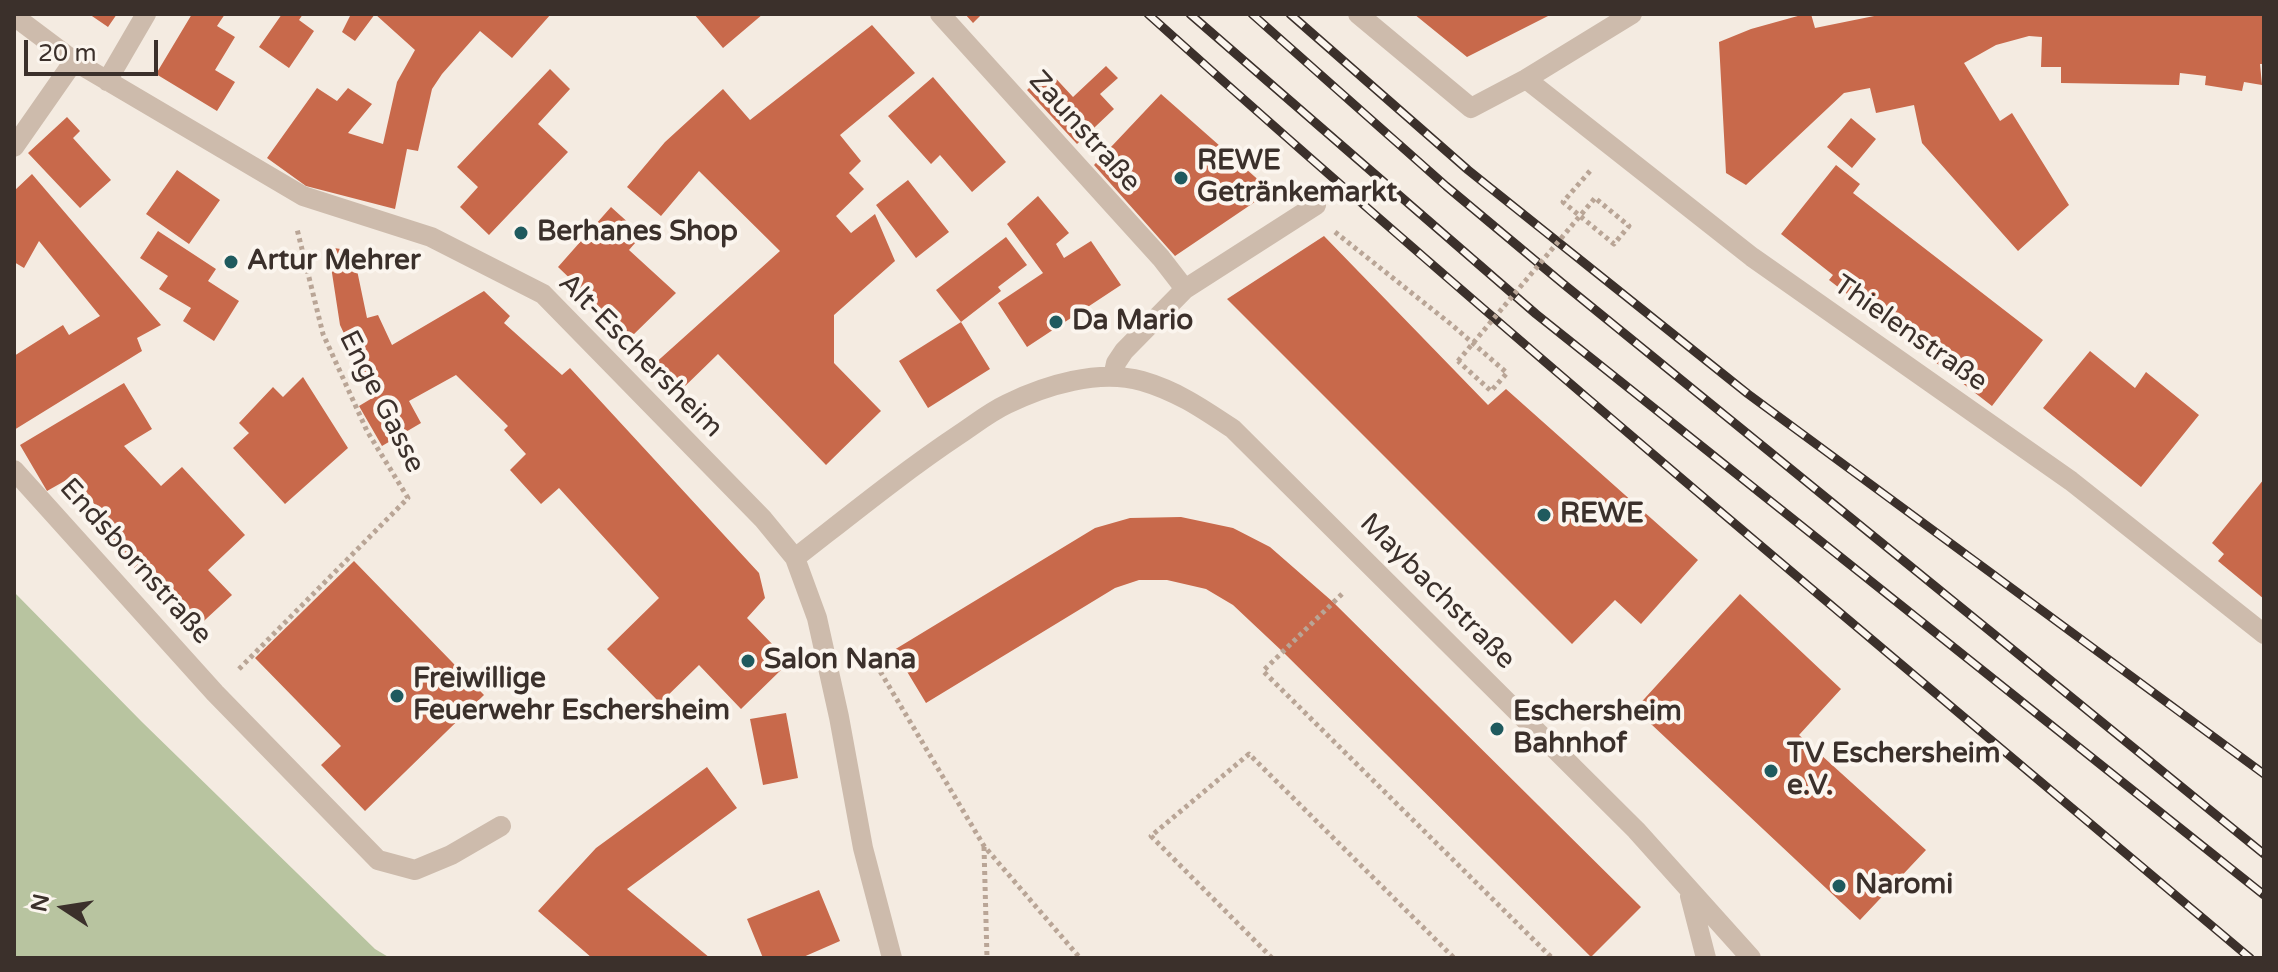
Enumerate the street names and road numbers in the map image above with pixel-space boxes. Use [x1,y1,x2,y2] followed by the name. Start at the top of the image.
[1021,65,1147,199] street label: Zaunstraße
[551,267,729,445] street label: Alt-Eschersheim
[1827,269,1993,399] street label: Thielenstraße
[331,325,431,479] street label: Enge Gasse
[52,472,218,652] street label: Endsbornstraße
[1352,507,1522,677] street label: Maybachstraße

